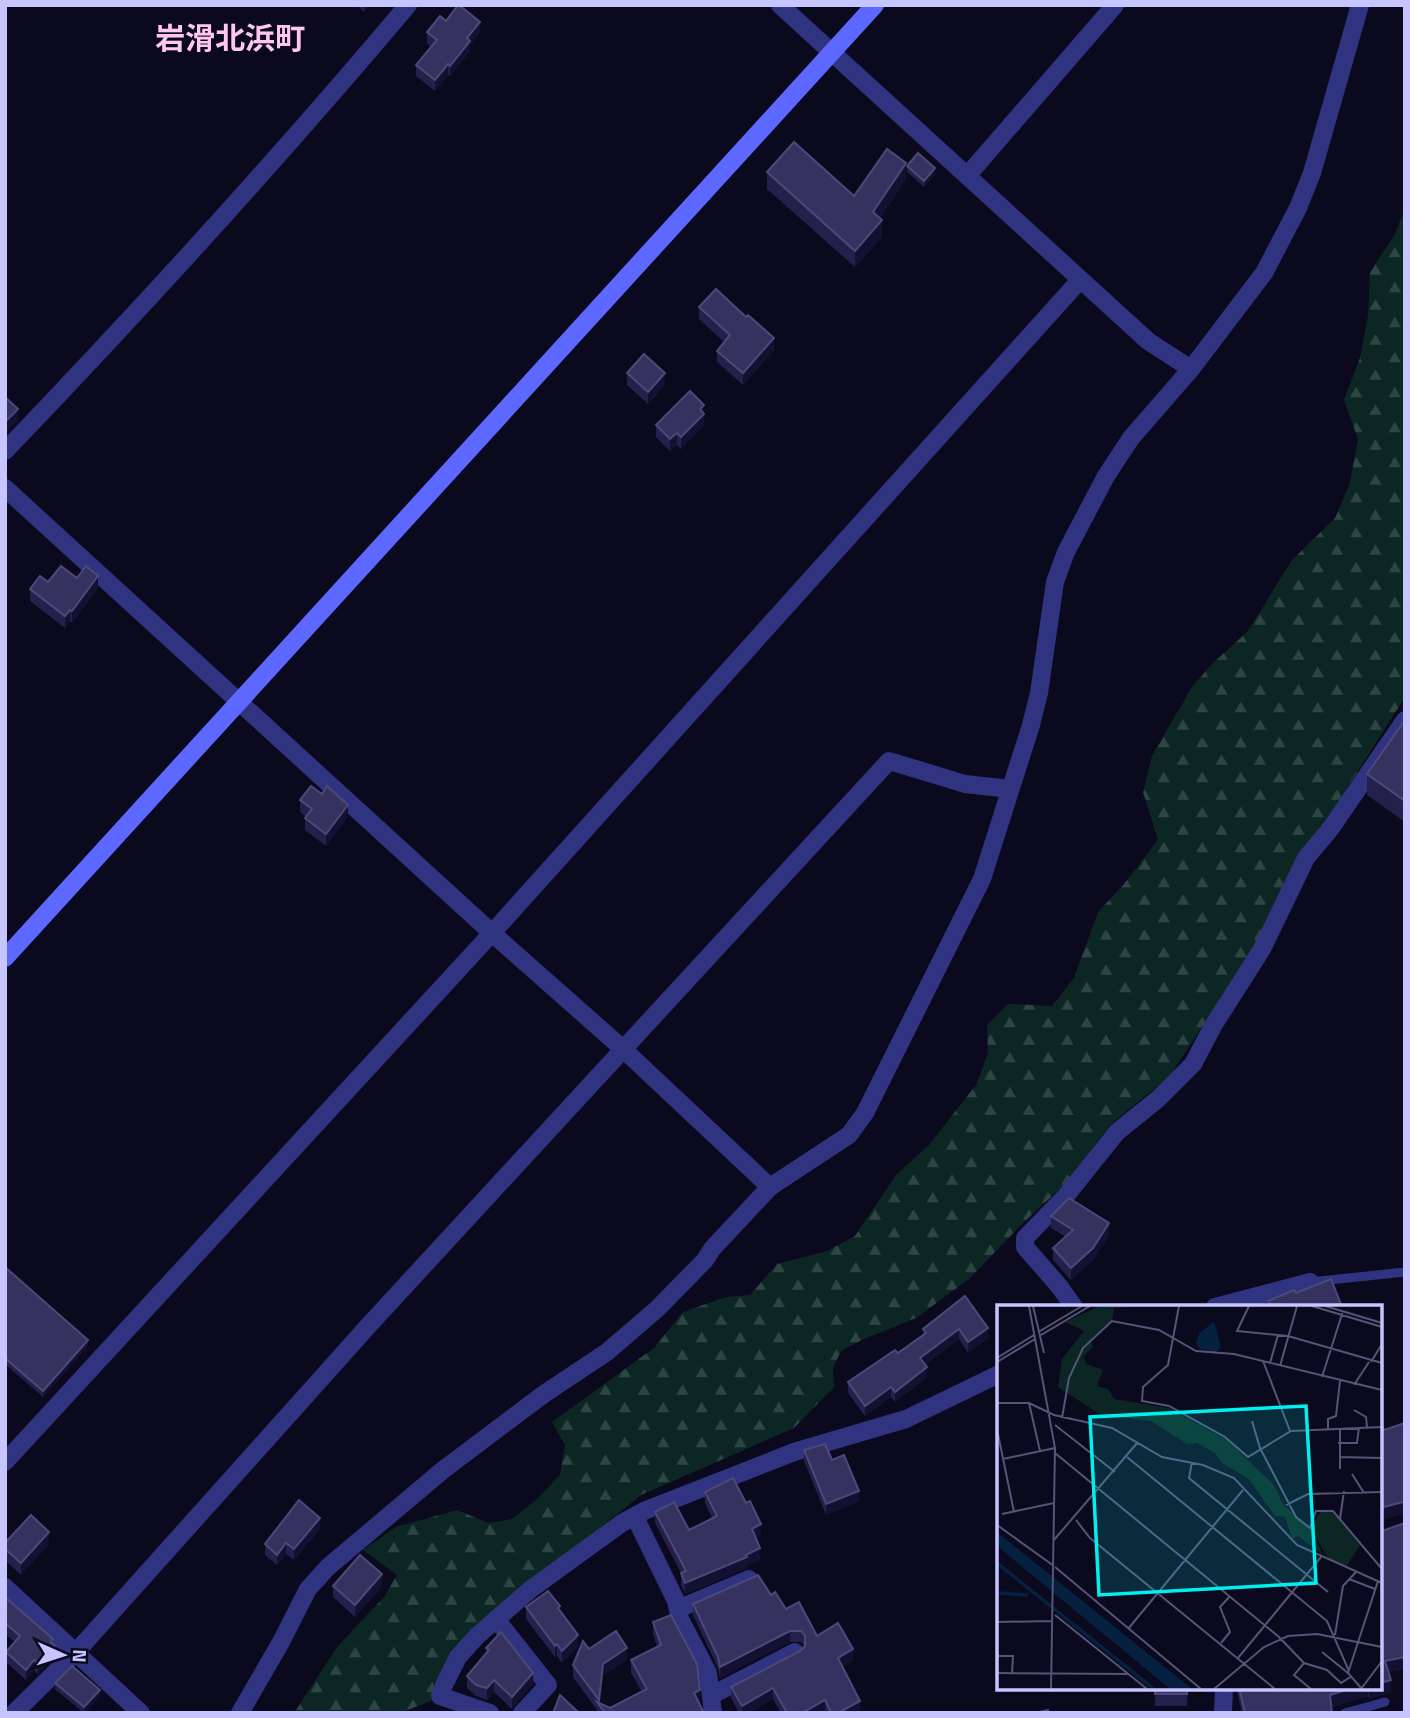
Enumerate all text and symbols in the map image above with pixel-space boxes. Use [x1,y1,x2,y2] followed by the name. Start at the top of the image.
[155,15,305,61] district label: 岩滑北浜町
[997,1305,1382,1690] inset map
[28,1620,98,1690] north arrow
[66,1649,95,1663] text: N

